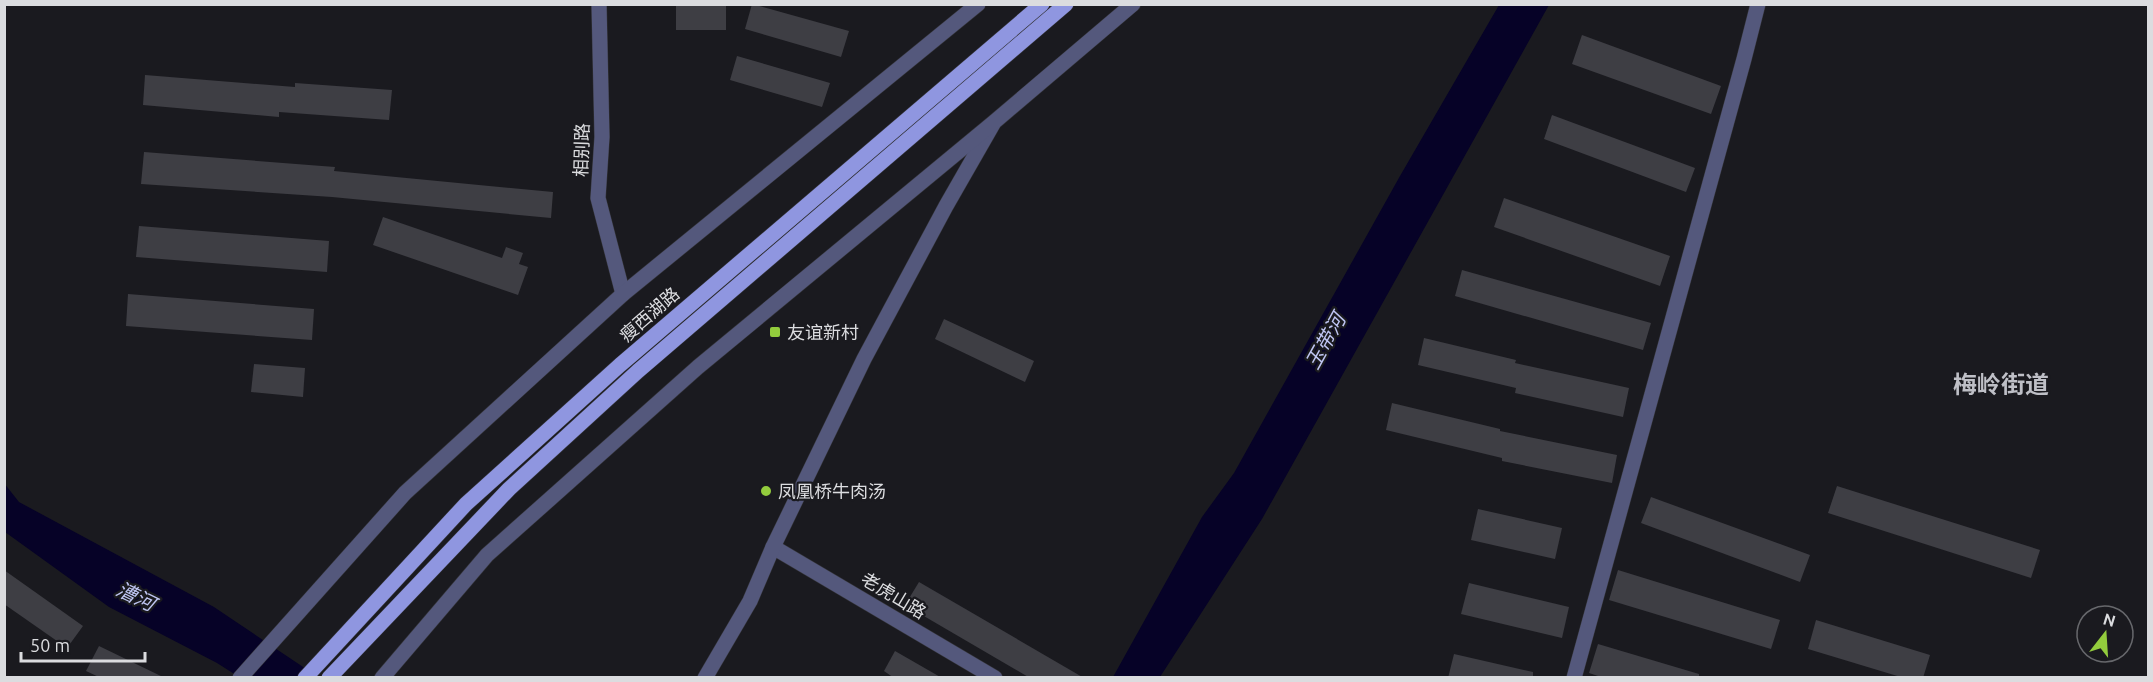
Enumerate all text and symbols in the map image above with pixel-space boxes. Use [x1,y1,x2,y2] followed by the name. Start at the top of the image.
[570,123,592,177] street label: 相别路
[615,283,683,345] street label: 瘦西湖路
[1300,306,1352,373] water label: 玉带河
[787,322,859,342] place label: 友谊新村
[768,325,782,339] marker: 友谊新村
[1953,371,2049,398] district label: 梅岭街道
[778,481,886,501] place label: 凤凰桥牛肉汤
[759,484,773,498] marker: 凤凰桥牛肉汤
[858,568,930,622] street label: 老虎山路
[113,577,163,617] water label: 漕河
[2075,604,2135,664] north arrow
[2101,609,2118,630] text: N
[21,625,146,663] scale bar
[30,635,70,655] text: 50 m

